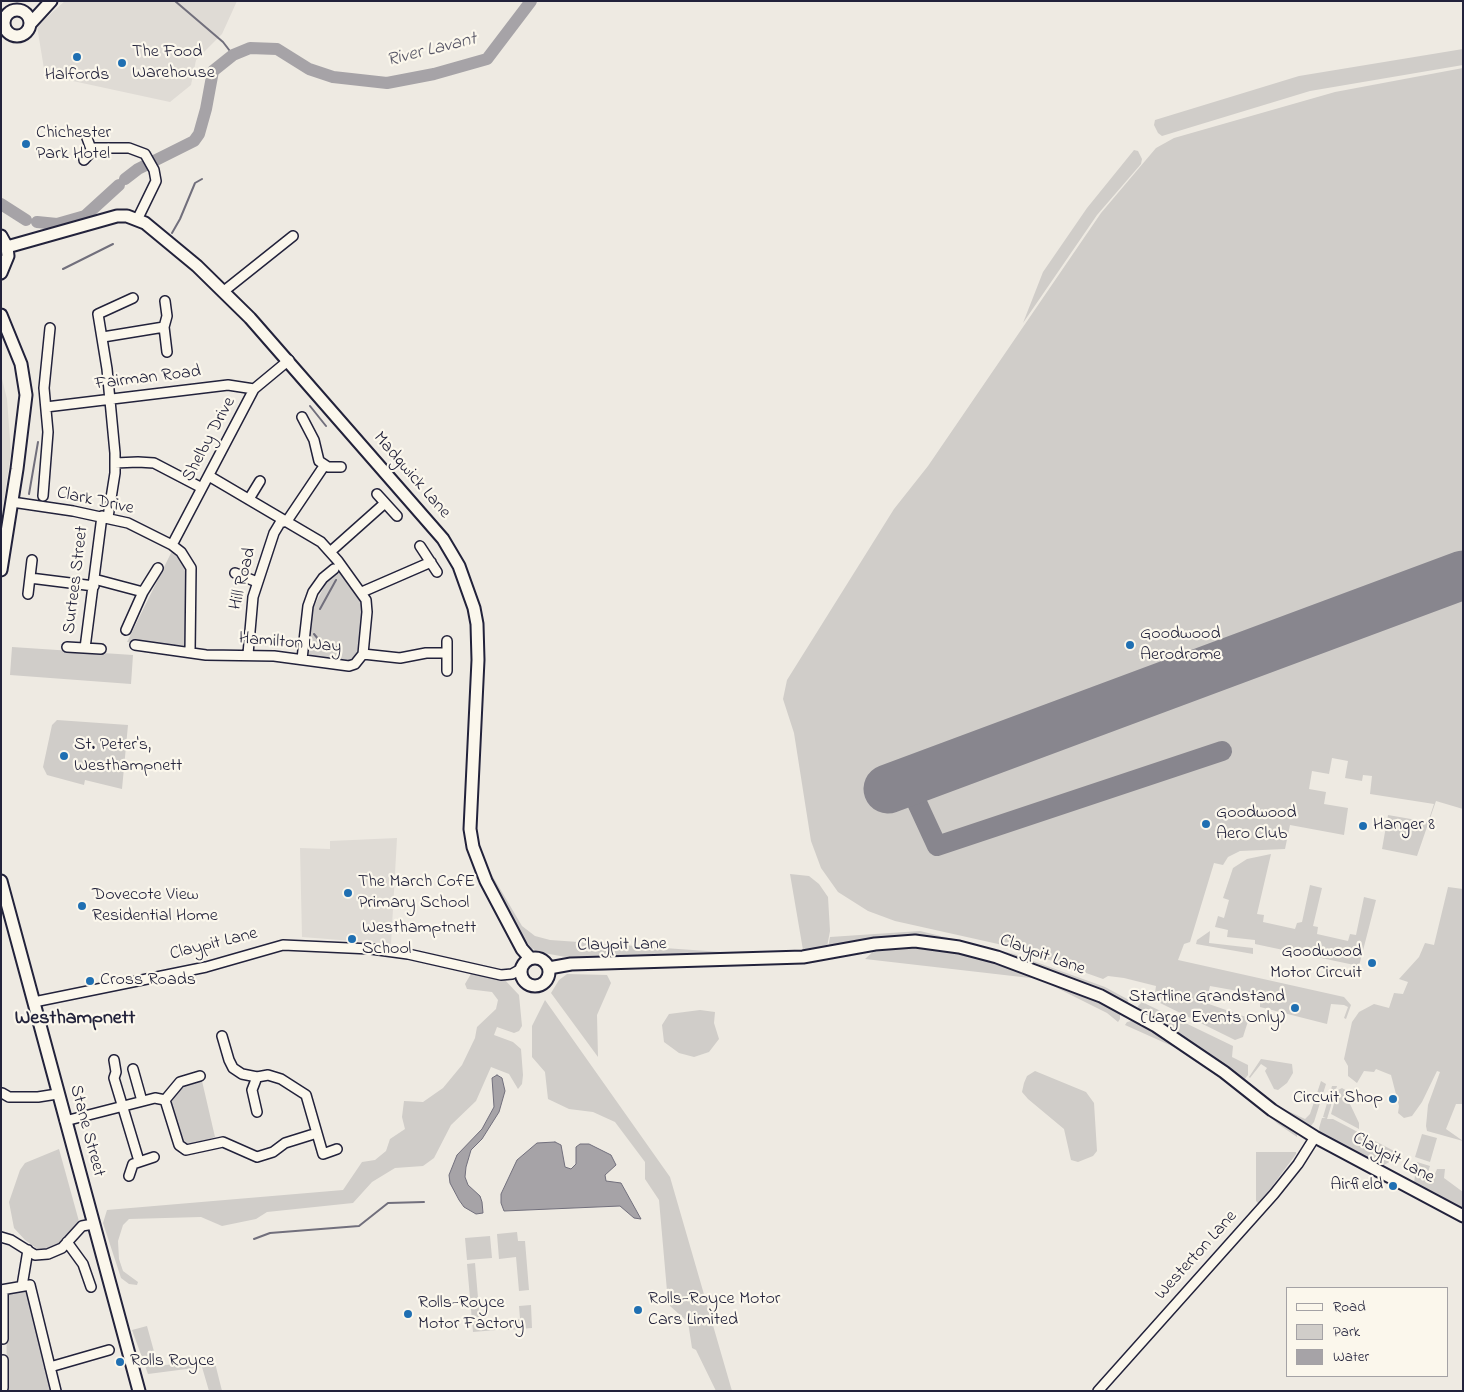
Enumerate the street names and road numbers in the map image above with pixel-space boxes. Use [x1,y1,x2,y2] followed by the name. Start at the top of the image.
[94,362,202,396] street label: Fairman Road
[179,394,241,486] street label: Shelby Drive
[368,428,454,524] street label: Madgwick Lane
[55,483,135,521] street label: Clark Drive
[60,525,94,635] street label: Surtees Street
[226,546,262,612] street label: Hill Road
[238,629,342,659] street label: Hamilton Way
[168,924,260,966] street label: Claypit Lane
[996,931,1088,981] street label: Claypit Lane
[577,934,667,958] street label: Claypit Lane
[63,1083,109,1179] street label: Stane Street
[1348,1128,1438,1190] street label: Claypit Lane
[1151,1207,1243,1305] street label: Westerton Lane

